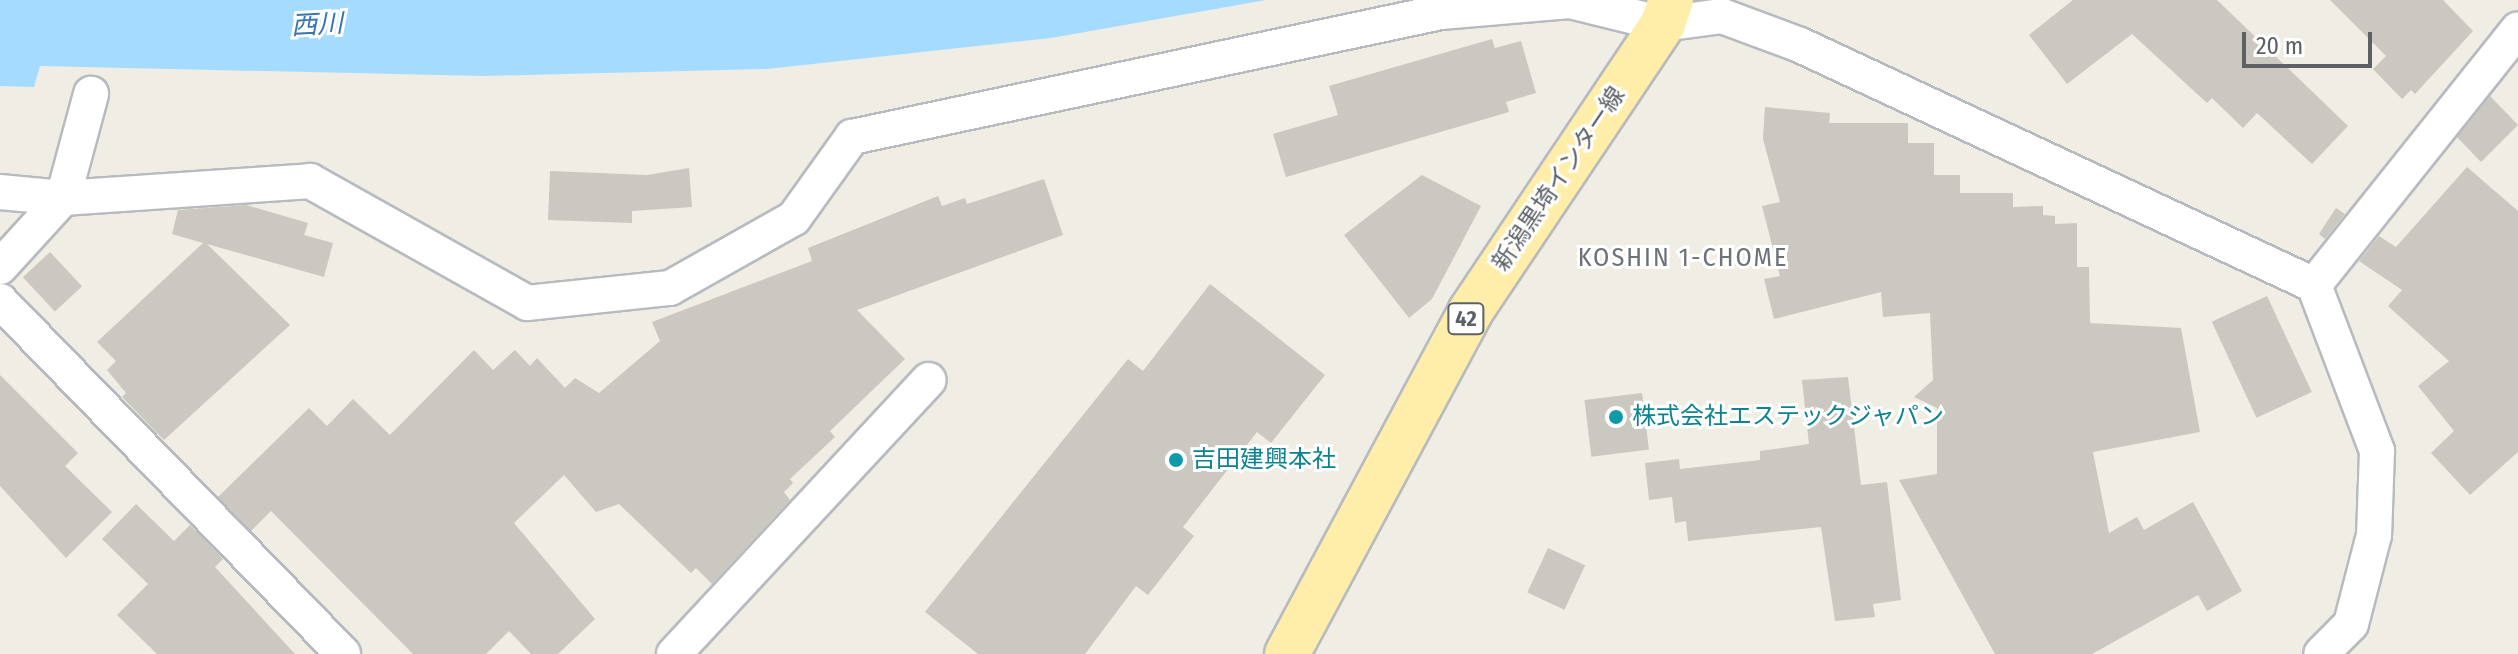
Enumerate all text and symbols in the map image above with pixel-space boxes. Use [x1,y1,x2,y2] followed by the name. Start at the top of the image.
[290,8,344,42] water label: 西川
[2246,16,2376,66] scale bar
[2256,32,2303,60] text: 20 m
[1487,81,1631,277] street label: 新潟黒埼インター線
[1578,242,1788,274] district label: KOSHIN 1-CHOME
[1446,301,1486,337] road number: 42
[1632,403,1944,431] place label: 株式会社エステックジャパン
[1607,408,1625,426] marker: 株式会社エステックジャパン
[1192,446,1336,474] place label: 吉田建興本社
[1167,451,1185,469] marker: 吉田建興本社

